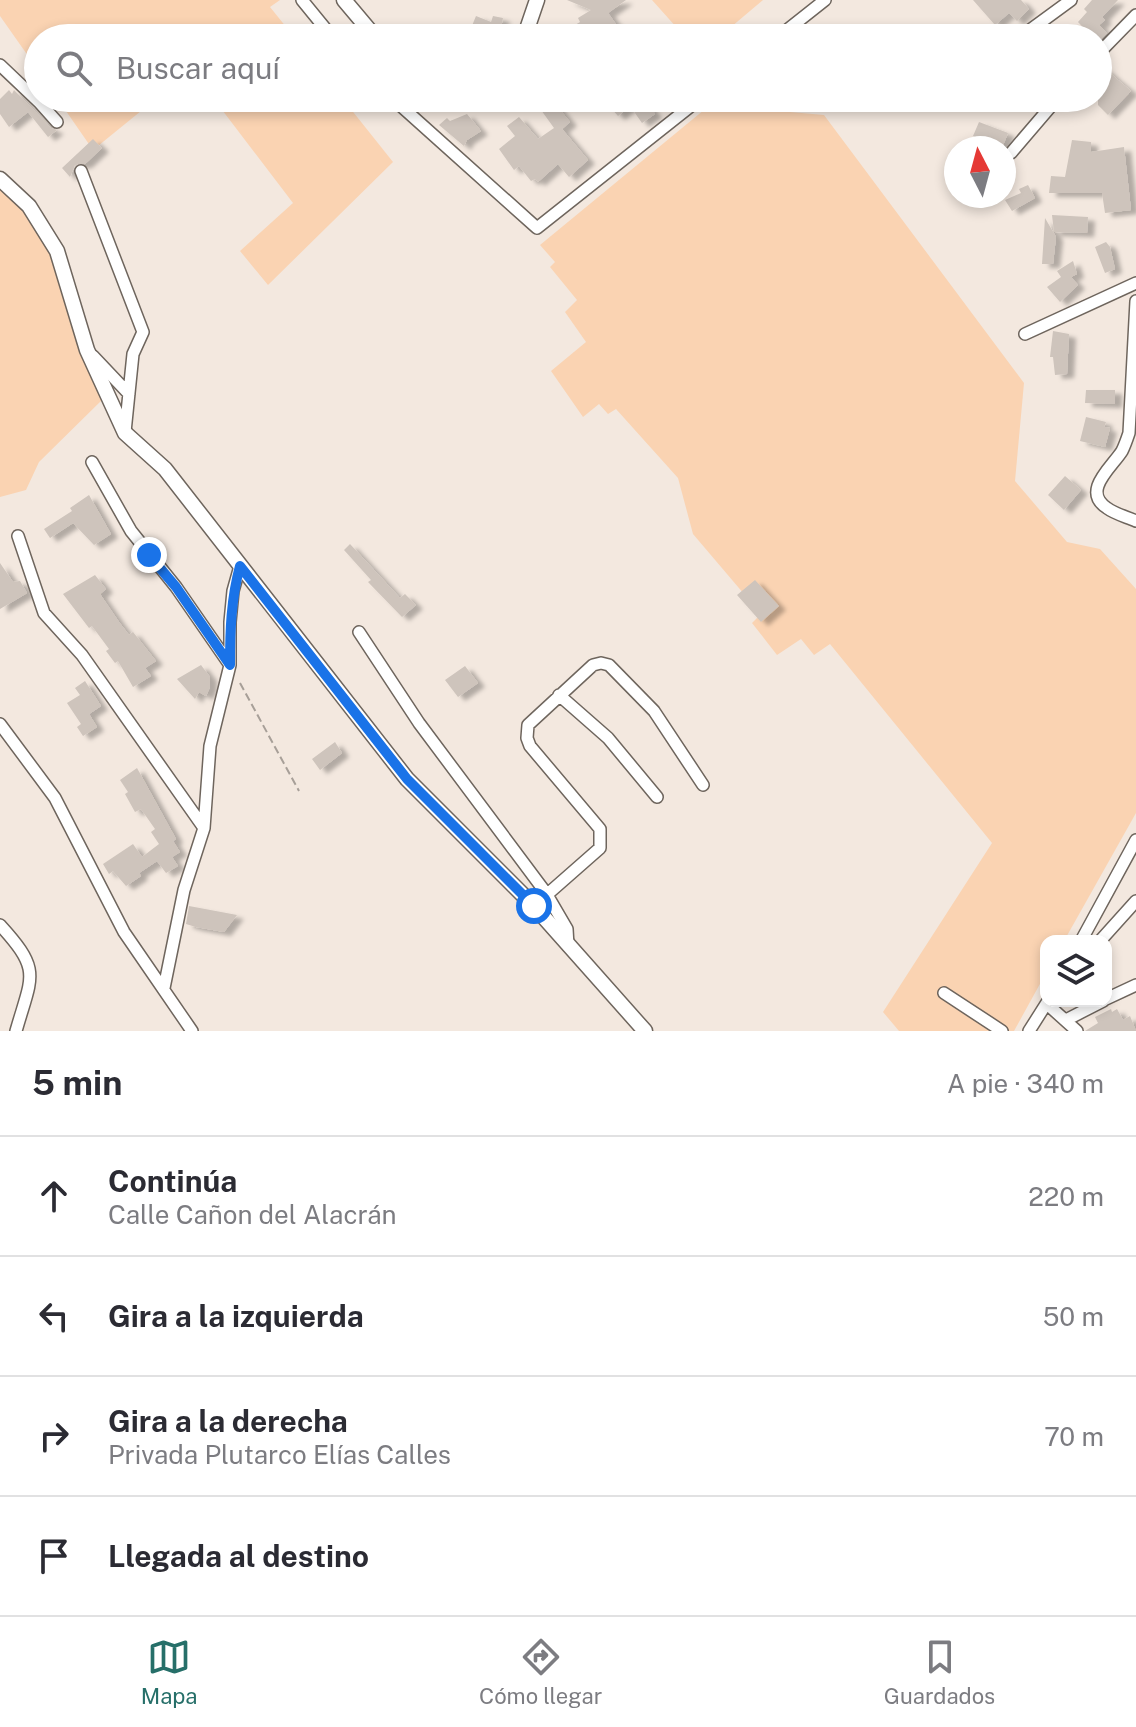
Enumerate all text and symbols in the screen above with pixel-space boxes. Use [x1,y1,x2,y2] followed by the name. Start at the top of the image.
[24,24,1112,112] search box
[52,46,96,90] icon: search
[116,50,280,86] text: Buscar aquí
[944,136,1016,208] north arrow
[131,537,167,573] route end
[516,888,552,924] route start
[1040,935,1112,1007] map controls
[1040,935,1112,1007] button: layers
[32,1063,122,1103] text: 5 min
[947,1068,1104,1099] text: A pie · 340 m
[108,1163,237,1199] text: Continúa
[32,1174,76,1218] icon: ahead
[1028,1181,1104,1212] text: 220 m
[108,1199,397,1230] text: Calle Cañon del Alacrán
[32,1294,76,1338] icon: left
[108,1298,364,1334] text: Gira a la izquierda
[1043,1301,1104,1332] text: 50 m
[108,1403,348,1439] text: Gira a la derecha
[32,1414,76,1458] icon: right
[1044,1421,1104,1452] text: 70 m
[108,1439,451,1470] text: Privada Plutarco Elías Calles
[32,1534,76,1578] icon: arrive
[108,1538,369,1574] text: Llegada al destino
[141,1635,197,1709] tab: Mapa
[479,1635,602,1709] tab: Cómo llegar
[884,1635,995,1709] tab: Guardados

